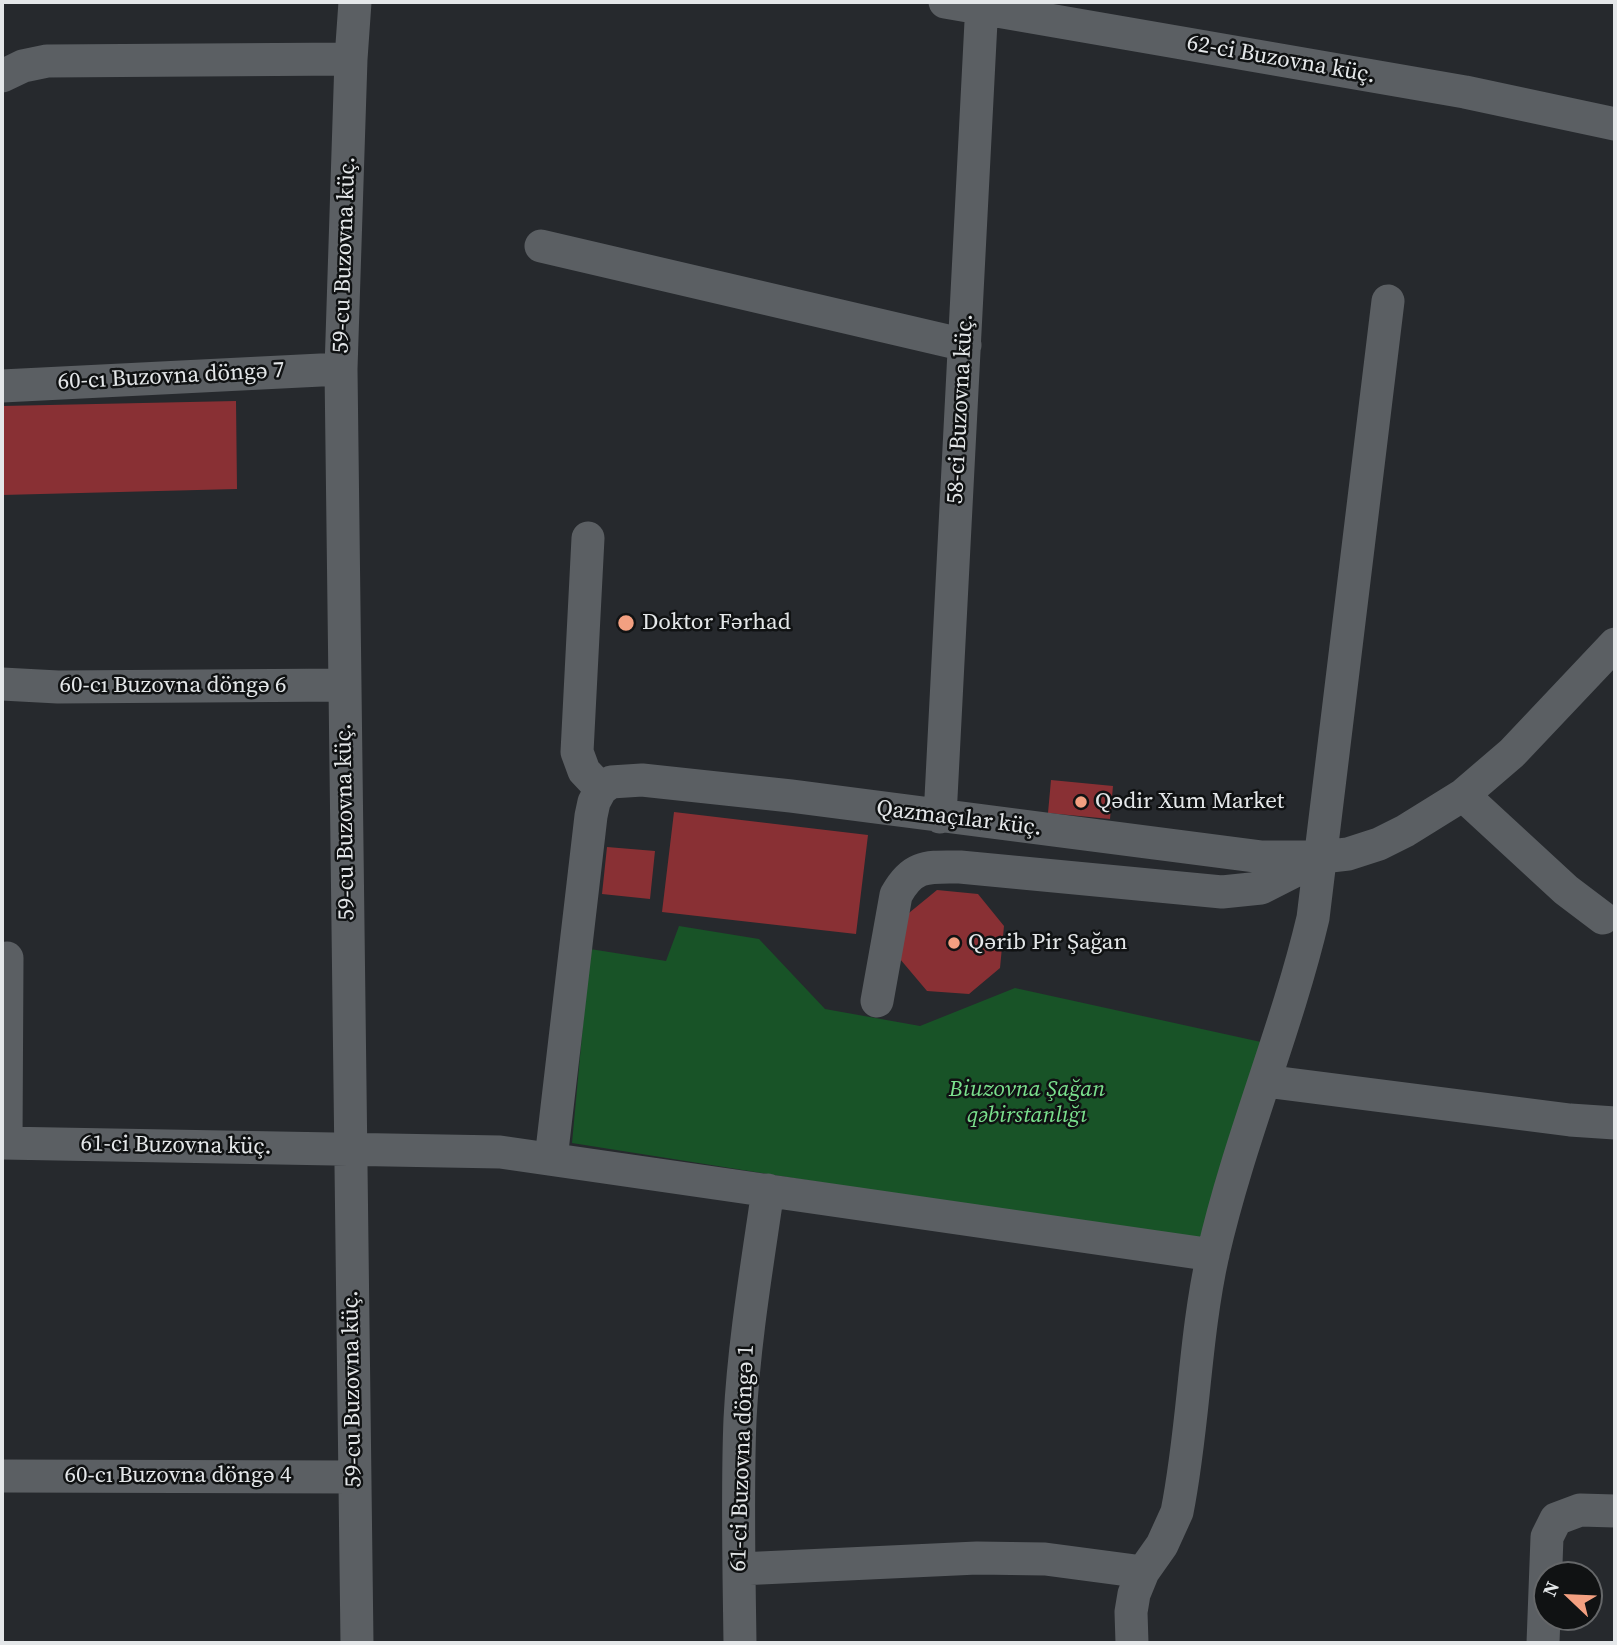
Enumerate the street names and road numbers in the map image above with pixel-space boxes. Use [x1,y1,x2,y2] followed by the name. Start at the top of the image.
[1185,30,1377,90] street label: 62-ci Buzovna küç.
[328,156,362,354] street label: 59-cu Buzovna küç.
[942,313,980,505] street label: 58-ci Buzovna küç.
[57,357,285,397] street label: 60-cı Buzovna döngə 7
[59,672,287,700] street label: 60-cı Buzovna döngə 6
[330,723,362,921] street label: 59-cu Buzovna küç.
[875,795,1043,843] street label: Qazmaçılar küç.
[80,1131,272,1161] street label: 61-ci Buzovna küç.
[337,1290,369,1488] street label: 59-cu Buzovna küç.
[725,1344,761,1572] street label: 61-ci Buzovna döngə 1
[64,1462,292,1490] street label: 60-cı Buzovna döngə 4

